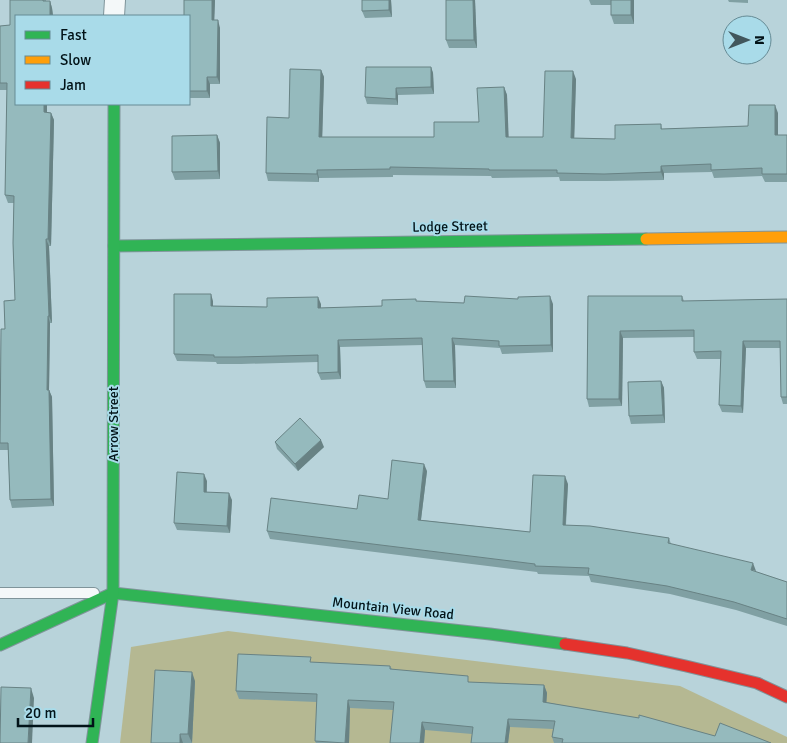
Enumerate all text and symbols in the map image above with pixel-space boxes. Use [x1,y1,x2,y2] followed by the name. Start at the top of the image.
[15,15,190,105] legend
[722,15,772,65] north arrow
[60,26,87,44] text: Fast
[751,35,768,45] text: N
[60,51,91,69] text: Slow
[60,76,86,94] text: Jam
[412,217,488,236] street label: Lodge Street
[105,386,122,462] street label: Arrow Street
[331,594,455,623] street label: Mountain View Road
[18,696,92,728] scale bar
[25,704,56,722] text: 20 m

